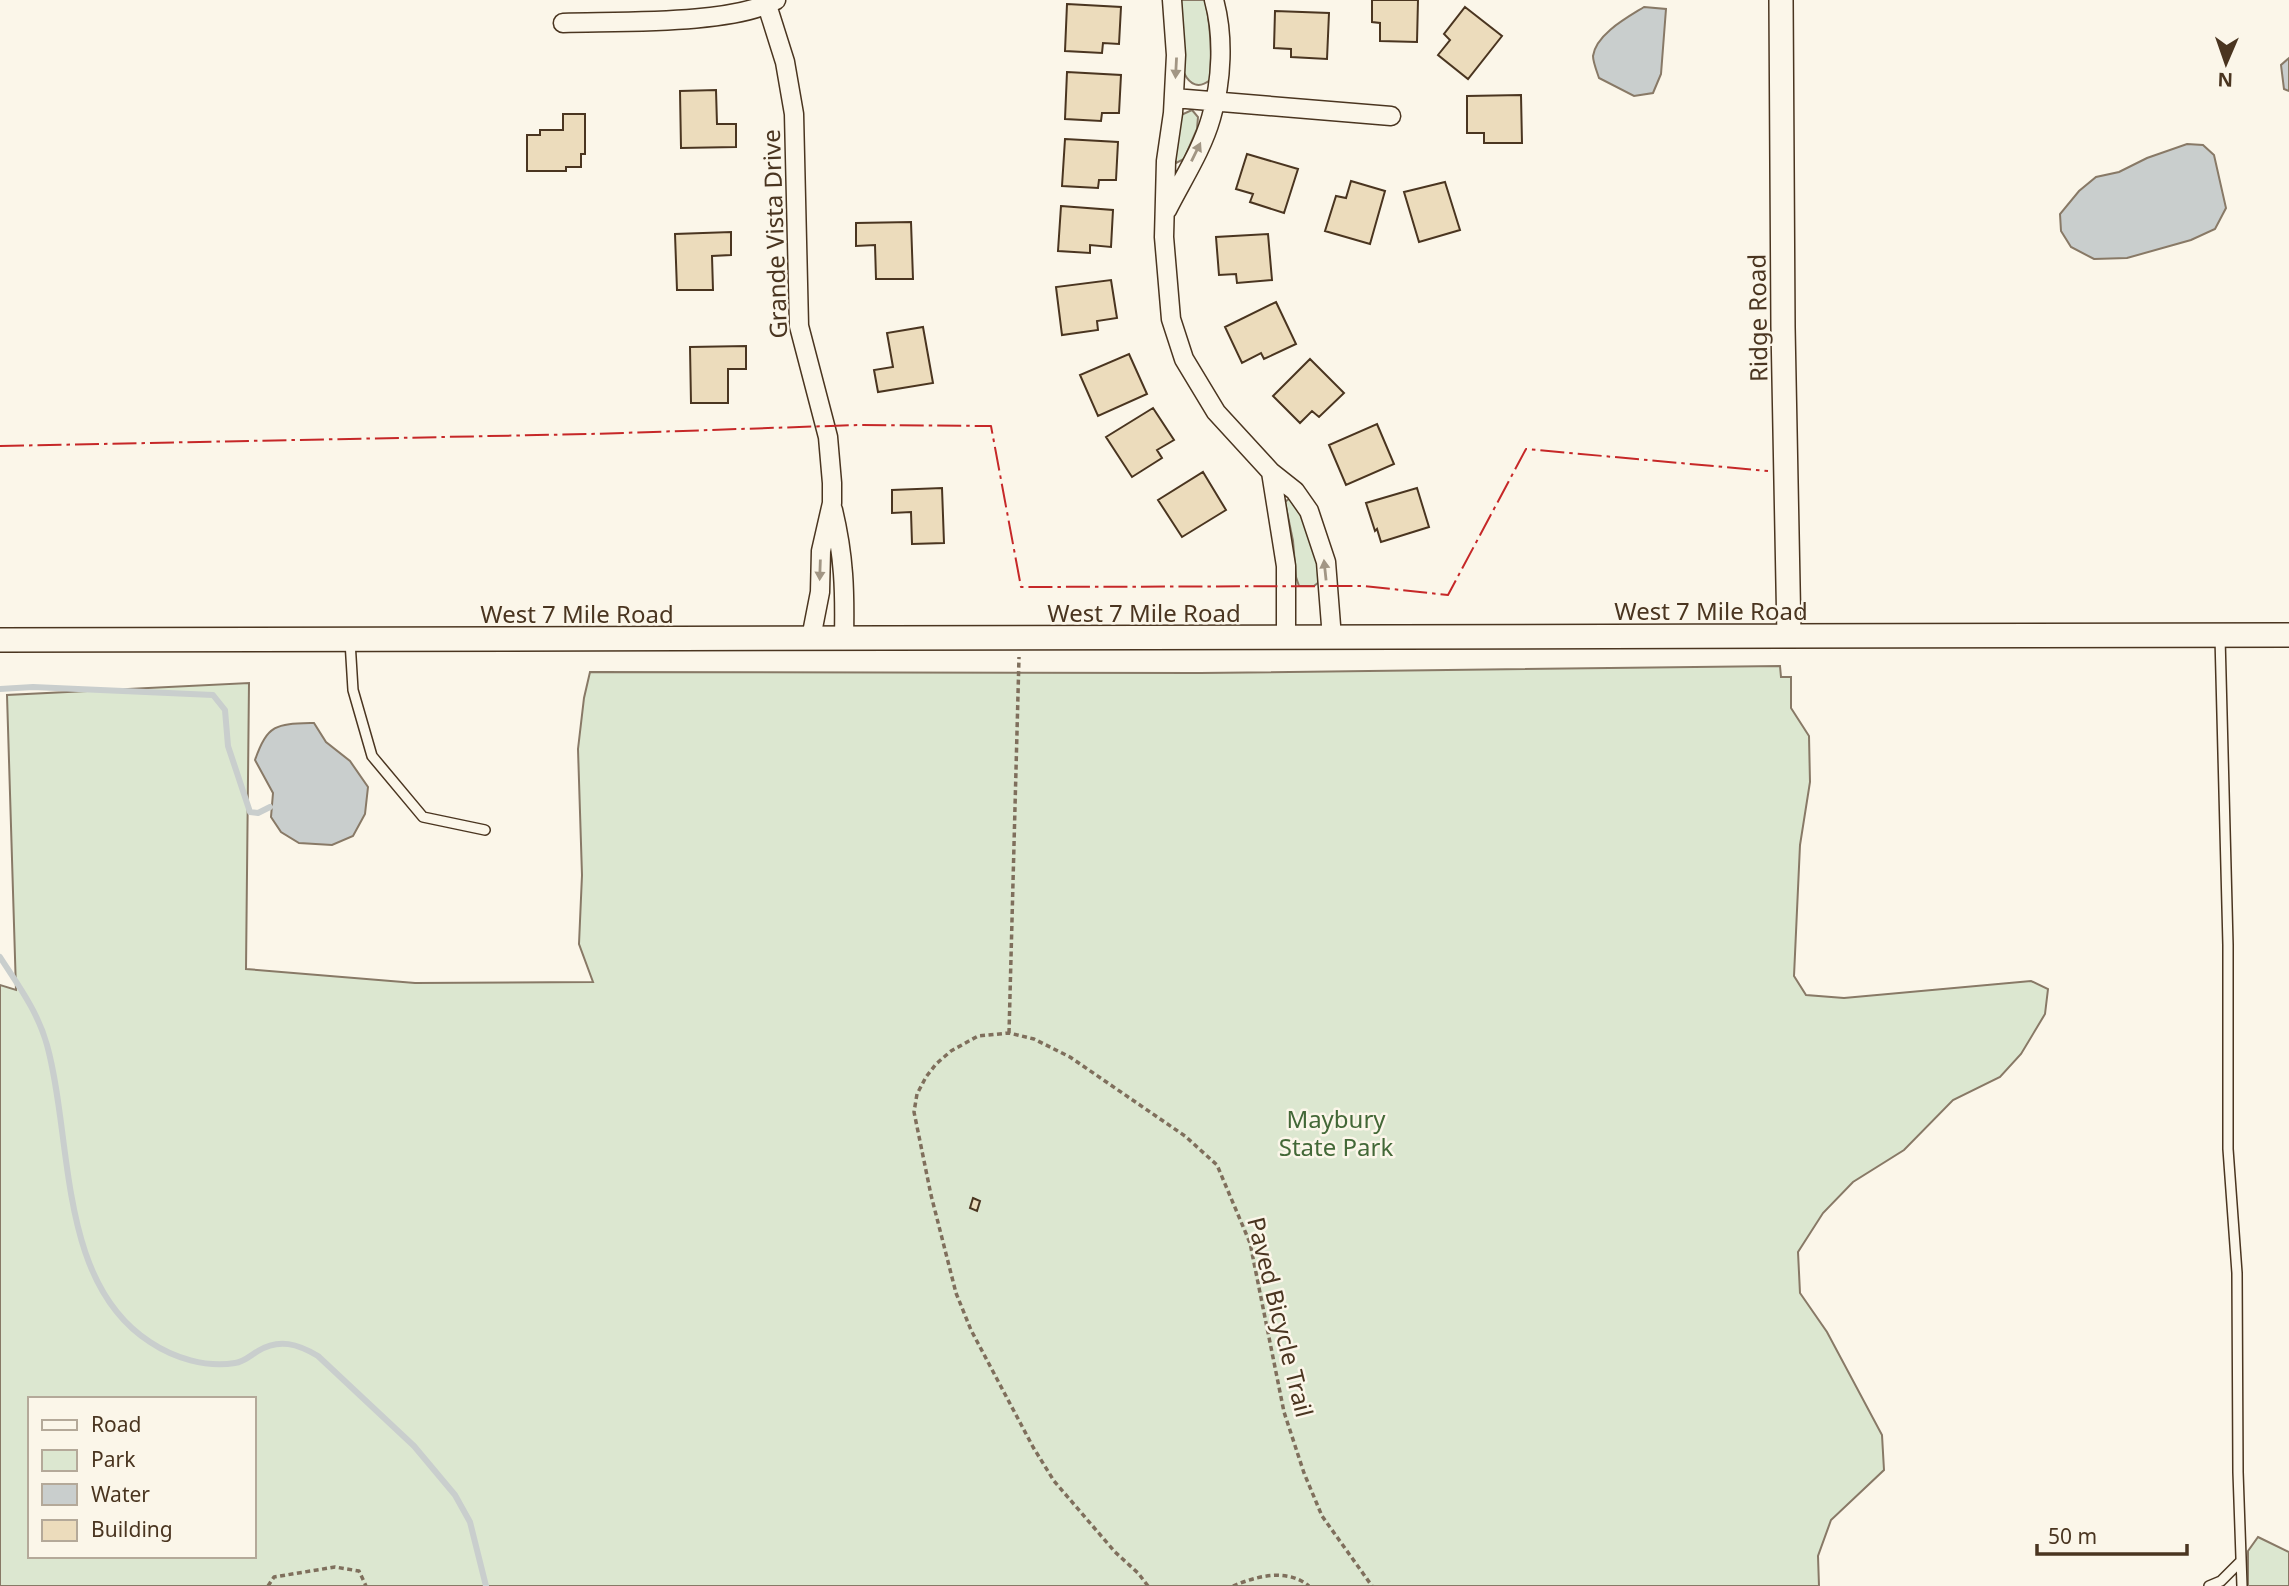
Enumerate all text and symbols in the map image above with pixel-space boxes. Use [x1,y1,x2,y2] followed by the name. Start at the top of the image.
[2191,28,2261,98] north arrow
[1170,57,1181,79] one-way arrow
[2217,67,2234,93] text: N
[754,129,794,339] street label: Grande Vista Drive
[1191,142,1202,162] one-way arrow
[1739,254,1775,382] street label: Ridge Road
[815,559,826,581] one-way arrow
[1320,559,1331,581] one-way arrow
[1614,594,1808,627] street label: West 7 Mile Road
[1047,596,1241,629] street label: West 7 Mile Road
[480,597,674,630] street label: West 7 Mile Road
[1279,1102,1393,1163] park label: Maybury State Park
[1240,1213,1322,1421] street label: Paved Bicycle Trail
[28,1397,256,1558] legend
[91,1410,141,1438] text: Road
[91,1445,136,1473] text: Park
[91,1480,150,1508] text: Water
[2037,1512,2188,1556] scale bar
[91,1515,173,1543] text: Building
[2048,1522,2097,1550] text: 50 m

